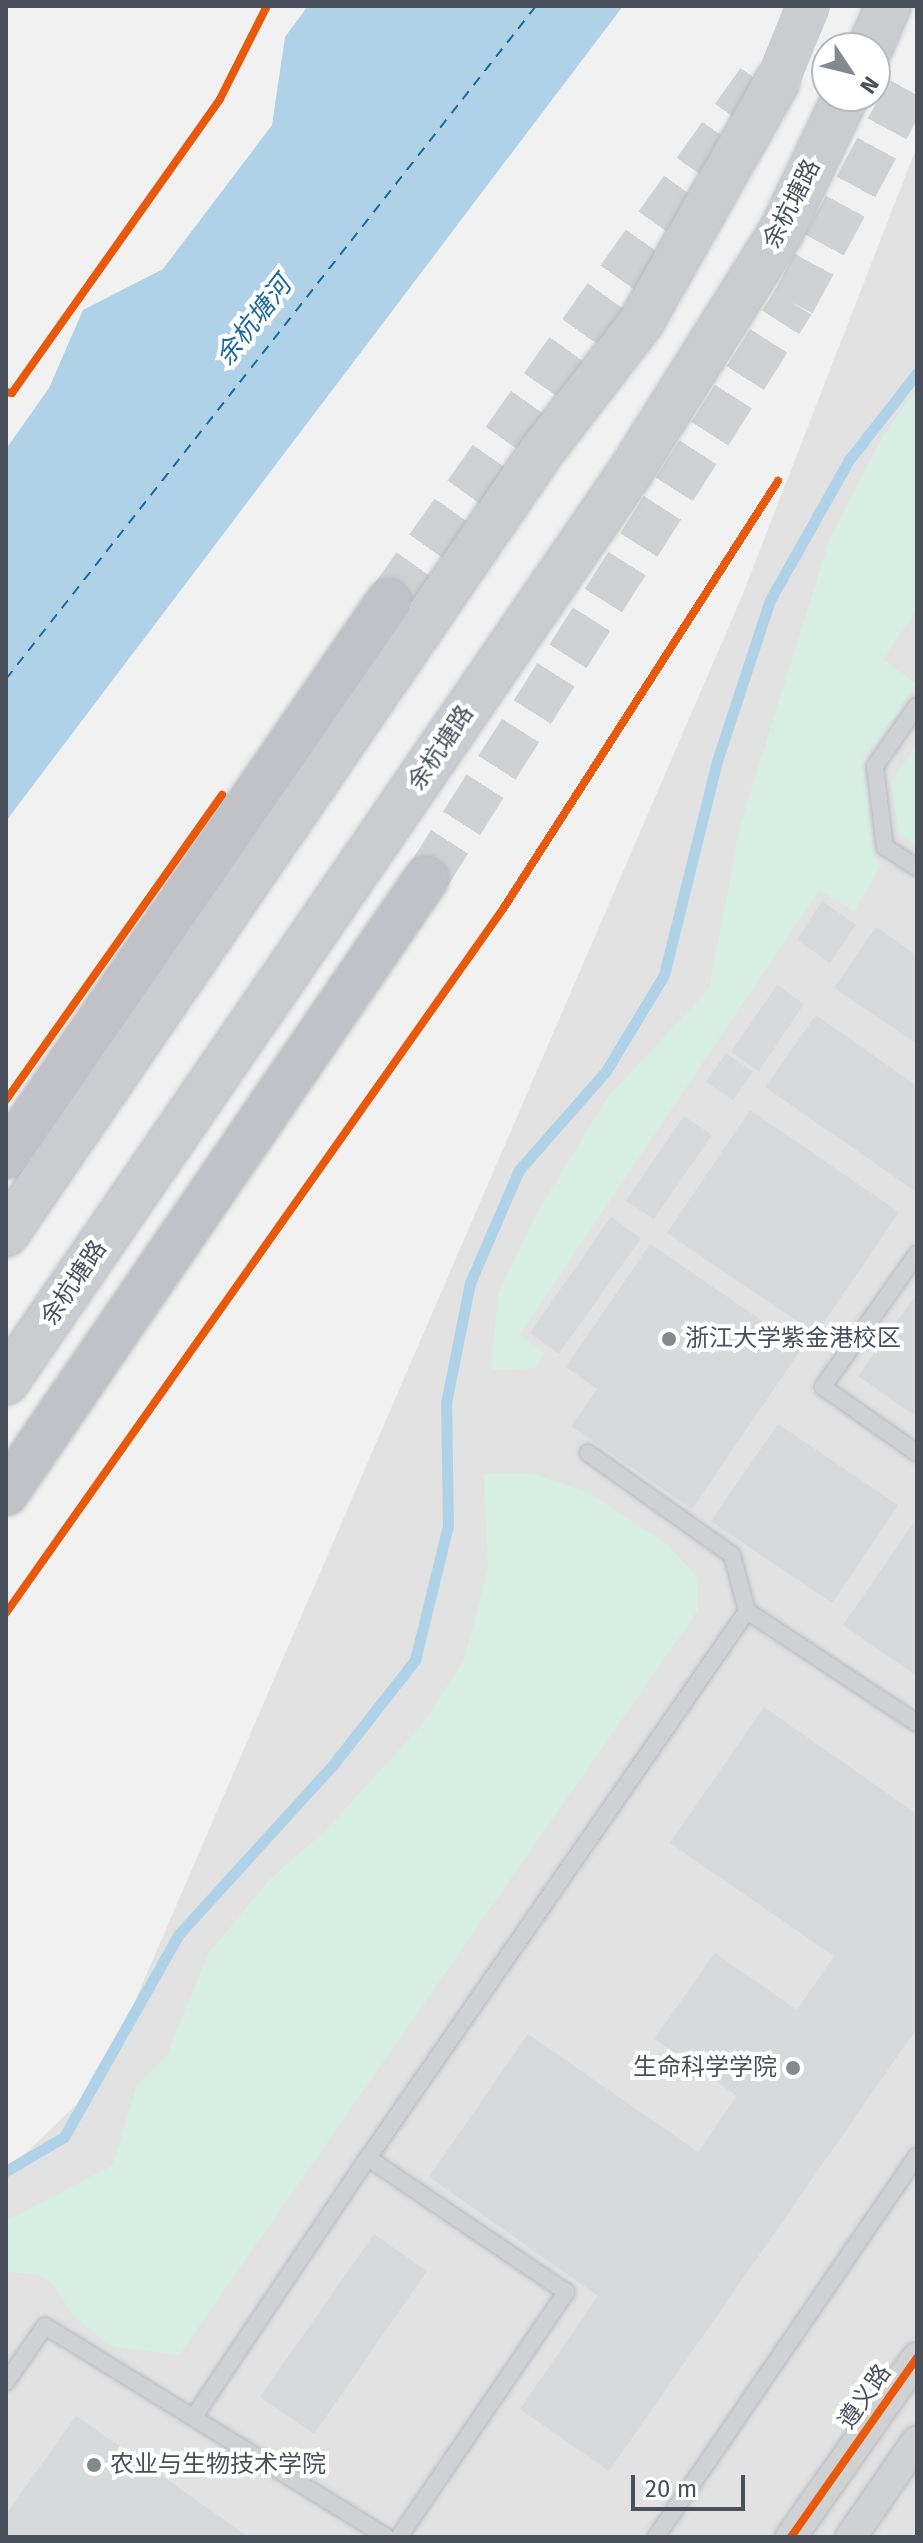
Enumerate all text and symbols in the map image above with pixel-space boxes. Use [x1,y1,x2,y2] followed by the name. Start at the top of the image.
[811,32,891,112] north arrow
[854,71,885,99] text: N
[757,155,827,253] street label: 余杭塘路
[210,270,298,372] water label: 余杭塘河
[402,700,480,796] street label: 余杭塘路
[35,1235,113,1331] street label: 余杭塘路
[685,1325,901,1353] place label: 浙江大学紫金港校区
[660,1330,678,1348] marker: 浙江大学紫金港校区
[633,2054,777,2082] place label: 生命科学学院
[784,2059,802,2077] marker: 生命科学学院
[833,2359,897,2435] street label: 遵义路
[110,2451,326,2479] place label: 农业与生物技术学院
[85,2456,103,2474] marker: 农业与生物技术学院
[635,2459,749,2509] scale bar
[645,2475,697,2503] text: 20 m

